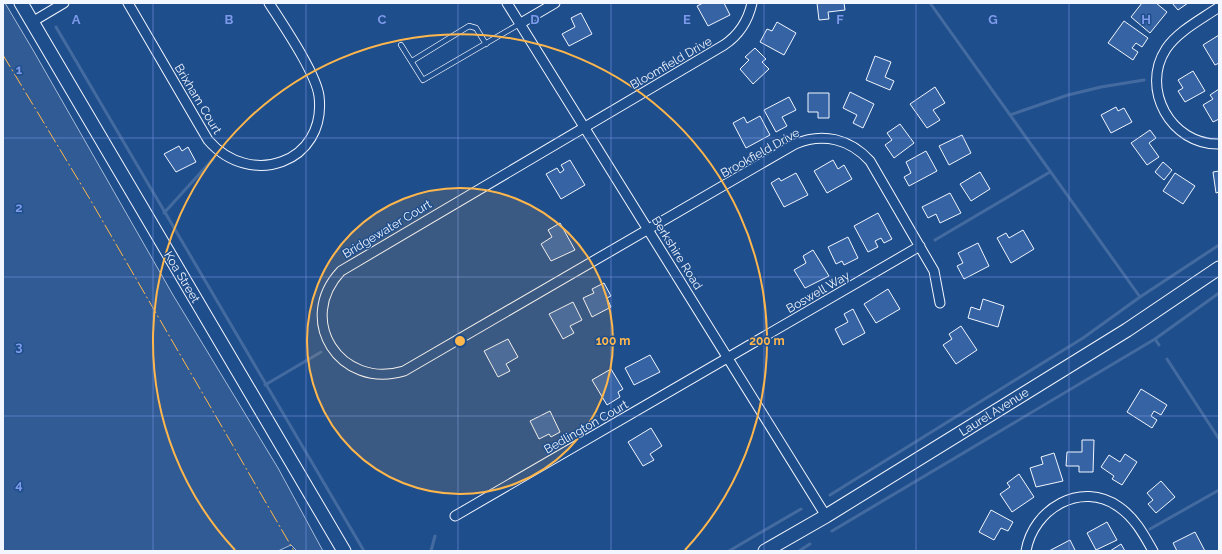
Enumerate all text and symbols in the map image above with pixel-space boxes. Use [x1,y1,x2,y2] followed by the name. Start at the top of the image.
[72,12,81,27] text: A
[225,12,234,27] text: B
[378,12,387,27] text: C
[530,12,540,27] text: D
[683,12,691,27] text: E
[836,12,844,27] text: F
[988,12,998,27] text: G
[1141,12,1151,27] text: H
[628,34,714,92] street label: Bloomfield Drive
[172,61,224,137] street label: Brixham Court
[16,62,23,77] text: 1
[718,126,802,180] street label: Brookfield Drive
[340,197,434,261] street label: Bridgewater Court
[15,200,23,215] text: 2
[649,214,705,292] street label: Berkshire Road
[161,249,203,305] street label: Koa Street
[784,268,853,316] street label: Boswell Way
[453,334,467,348] centre of rings
[596,334,630,348] text: 100 m
[749,334,785,348] text: 200 m
[15,339,23,354] text: 3
[957,385,1031,439] street label: Laurel Avenue
[542,397,630,457] street label: Bedlington Court
[15,477,23,492] text: 4

